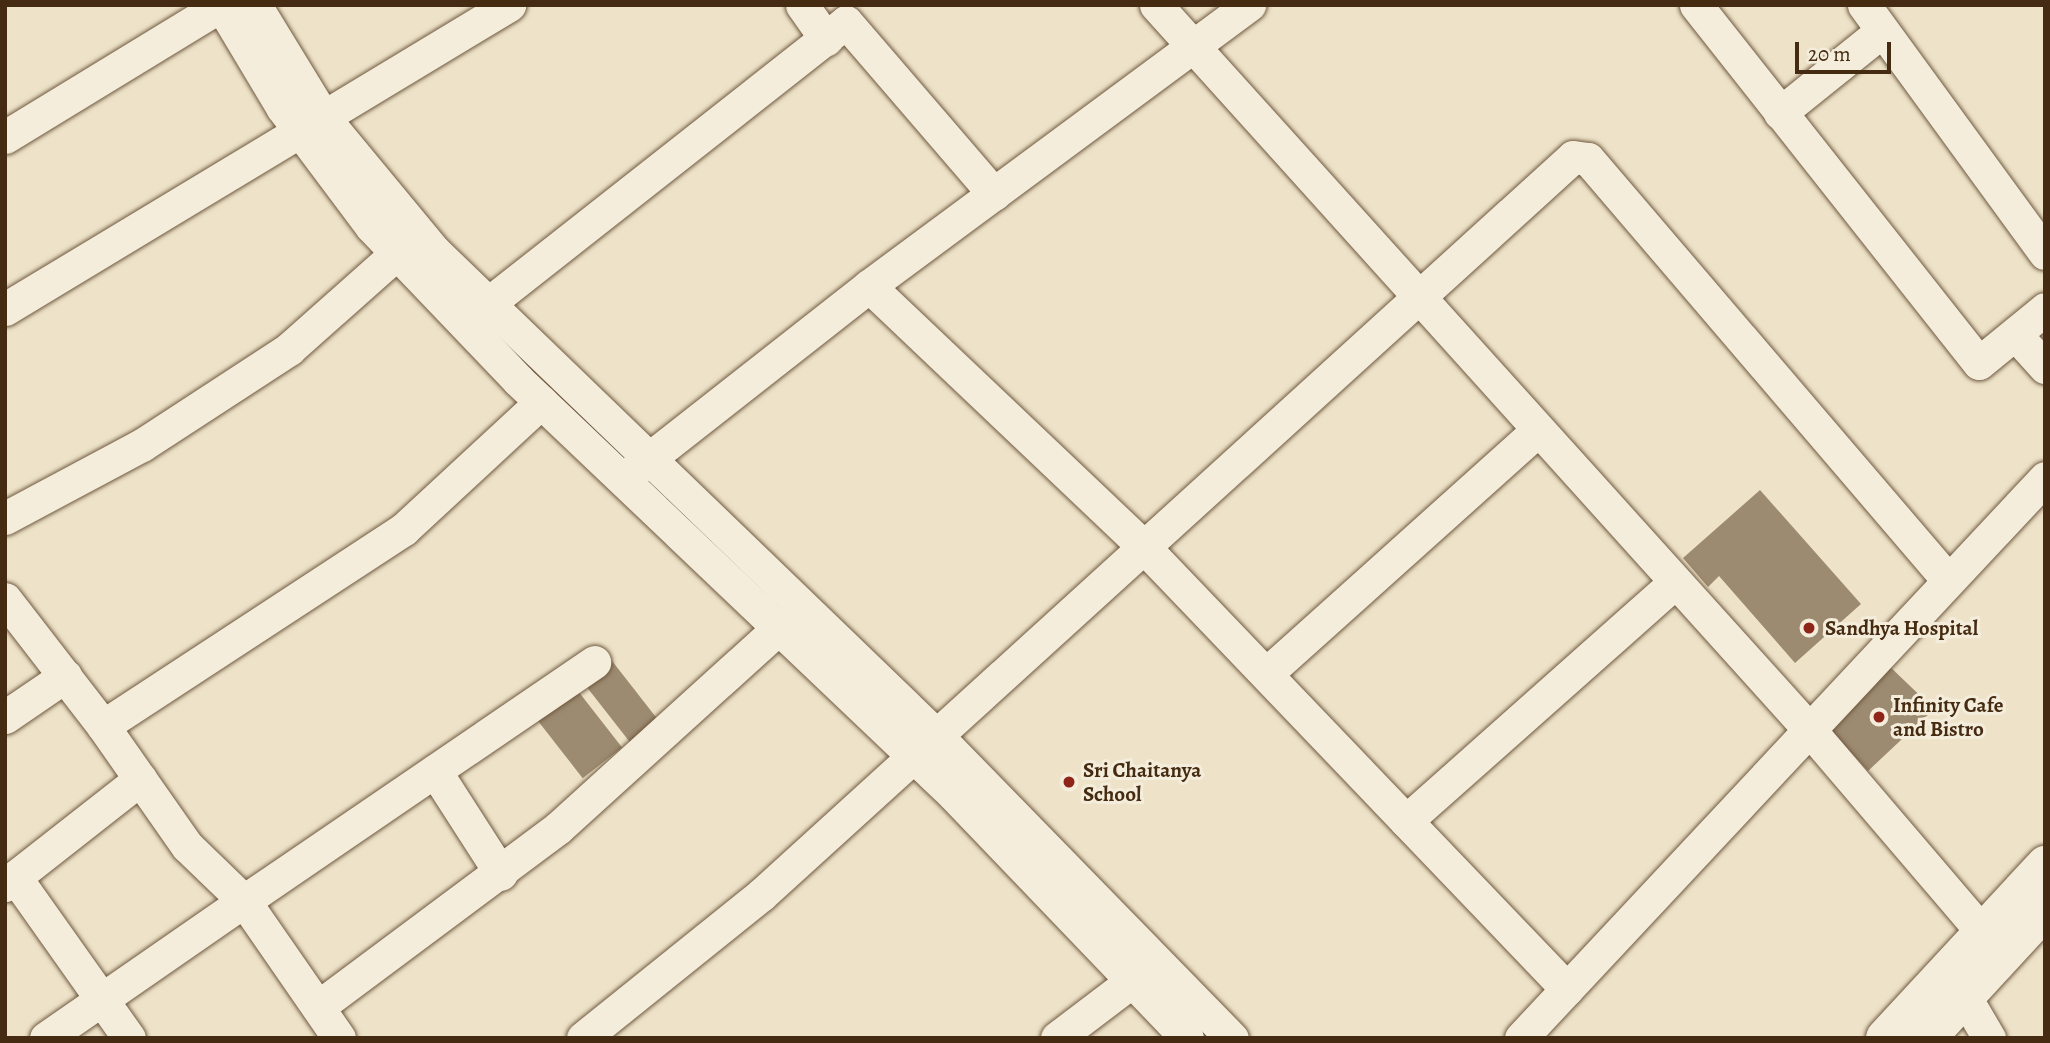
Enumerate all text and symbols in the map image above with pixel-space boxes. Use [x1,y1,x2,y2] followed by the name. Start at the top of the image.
[1798,28,1894,72] scale bar
[1808,40,1851,68] text: 20 m
[1825,615,1978,641] place label: Sandhya Hospital
[1799,618,1819,638] marker: Sandhya Hospital
[1893,692,2003,742] place label: Infinity Cafe and Bistro
[1871,709,1887,725] marker: Infinity Cafe and Bistro
[1083,757,1201,807] place label: Sri Chaitanya School
[1061,774,1077,790] marker: Sri Chaitanya School

